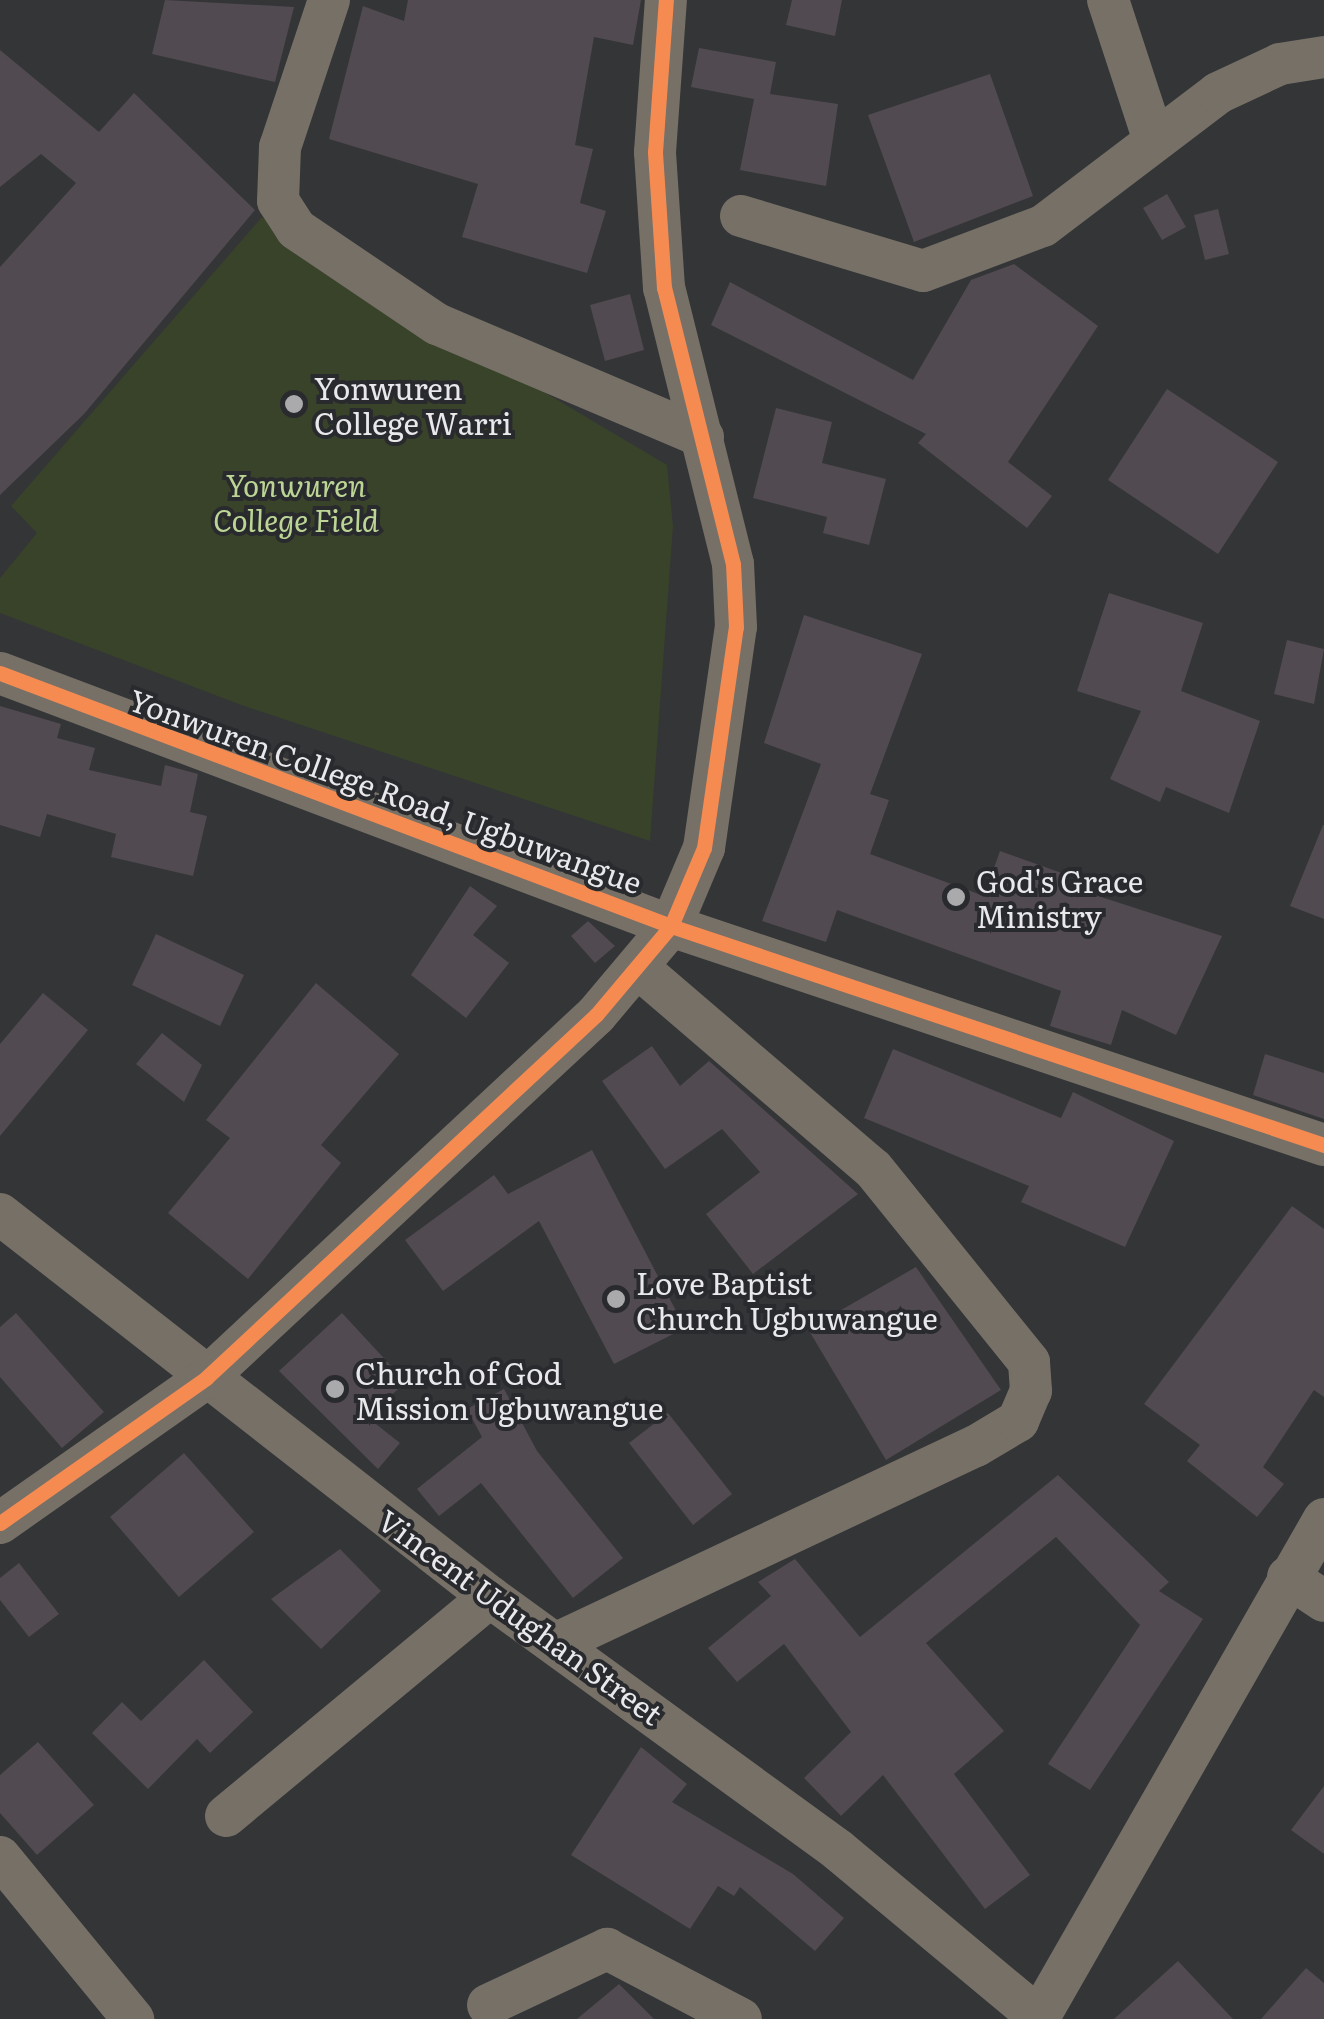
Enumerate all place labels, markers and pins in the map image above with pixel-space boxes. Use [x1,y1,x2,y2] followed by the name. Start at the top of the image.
[314,369,512,440] place label: Yonwuren College Warri
[283,393,305,415] marker: Yonwuren College Warri
[976,862,1143,932] place label: God's Grace Ministry
[945,886,967,908] marker: God's Grace Ministry
[636,1264,938,1334] place label: Love Baptist Church Ugbuwangue
[605,1288,627,1310] marker: Love Baptist Church Ugbuwangue
[355,1354,664,1424] place label: Church of God Mission Ugbuwangue
[324,1378,346,1400] marker: Church of God Mission Ugbuwangue

